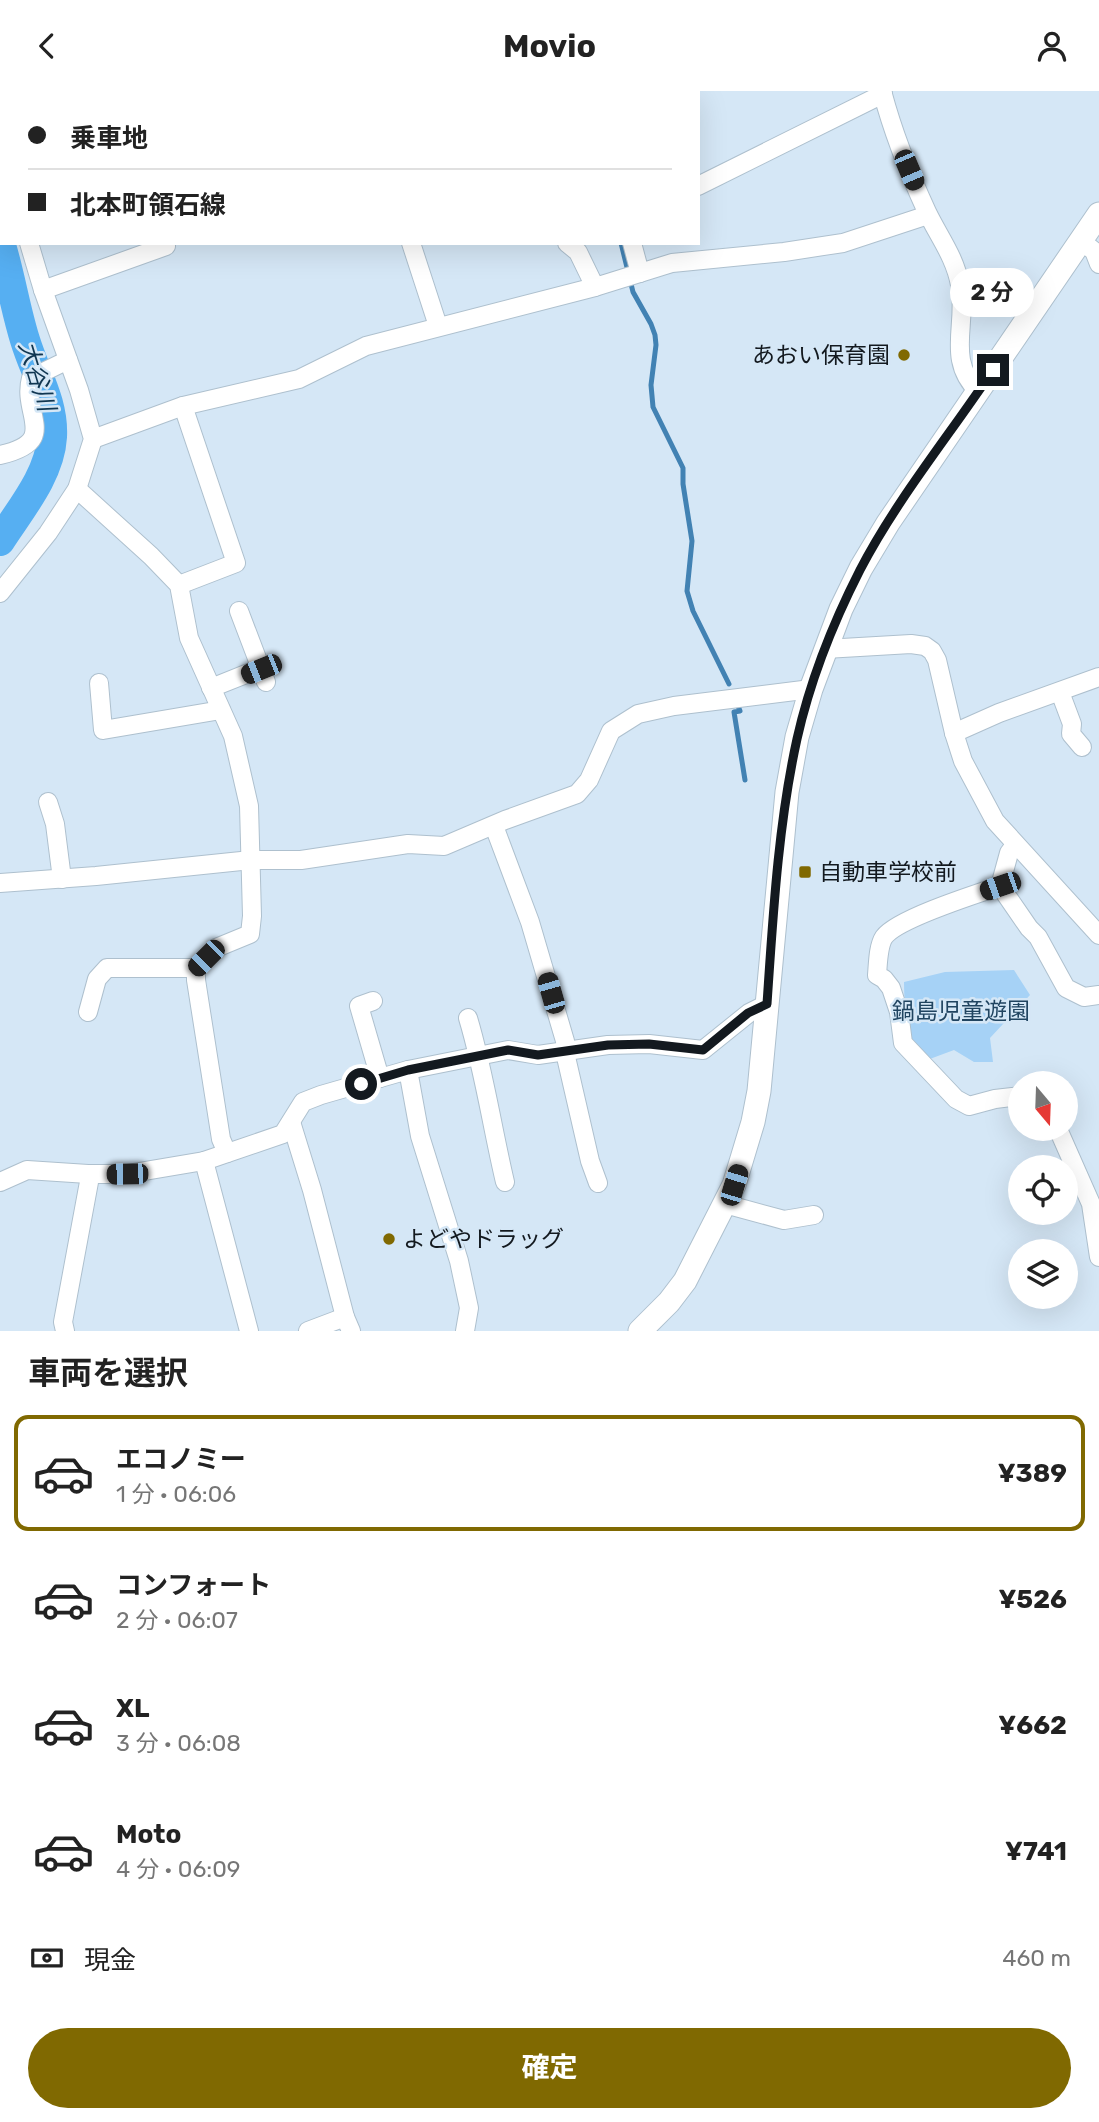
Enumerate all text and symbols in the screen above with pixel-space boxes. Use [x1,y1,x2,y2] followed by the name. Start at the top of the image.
[28,27,66,65] icon: back
[503,27,596,65] text: Movio
[1033,27,1071,65] icon: person
[70,123,148,154] text: 乗車地
[892,147,927,193] car
[70,190,226,221] text: 北本町領石線
[951,268,1035,317] callout: 2 分
[971,278,1013,306] text: 2 分
[13,337,62,417] water label: 大谷川
[752,341,890,369] place label: あおい保育園
[896,347,912,363] marker: あおい保育園
[977,354,1009,386] route end
[238,651,285,687] car
[819,858,957,886] place label: 自動車学校前
[797,864,813,880] marker: 自動車学校前
[977,869,1024,903] car
[184,936,229,980] car
[536,970,567,1016] car
[892,997,1030,1025] park label: 鍋島児童遊園
[345,1068,377,1100] route start
[1008,1071,1078,1141] north arrow
[1008,1071,1078,1309] map controls
[1008,1155,1078,1225] button: locate
[718,1162,751,1208] car
[106,1163,149,1185] car
[403,1225,564,1253] place label: よどやドラッグ
[381,1231,397,1247] marker: よどやドラッグ
[1008,1239,1078,1309] button: layers
[28,1354,188,1392] text: 車両を選択
[32,1442,95,1505] icon: car
[116,1444,246,1475] text: エコノミー
[998,1458,1067,1489] text: ¥389
[116,1480,236,1508] text: 1 分 · 06:06
[32,1568,95,1631] icon: car
[116,1570,271,1601] text: コンフォート
[998,1584,1067,1615] text: ¥526
[116,1606,238,1634] text: 2 分 · 06:07
[116,1693,149,1724] text: XL
[32,1694,95,1757] icon: car
[998,1710,1067,1741] text: ¥662
[116,1729,241,1757] text: 3 分 · 06:08
[116,1819,181,1850] text: Moto
[32,1820,95,1883] icon: car
[1005,1836,1067,1867] text: ¥741
[116,1855,240,1883] text: 4 分 · 06:09
[28,1939,66,1977] icon: cash
[1002,1944,1071,1972] text: 460 m
[84,1945,136,1976] text: 現金
[28,2028,1071,2108] button: 確定

